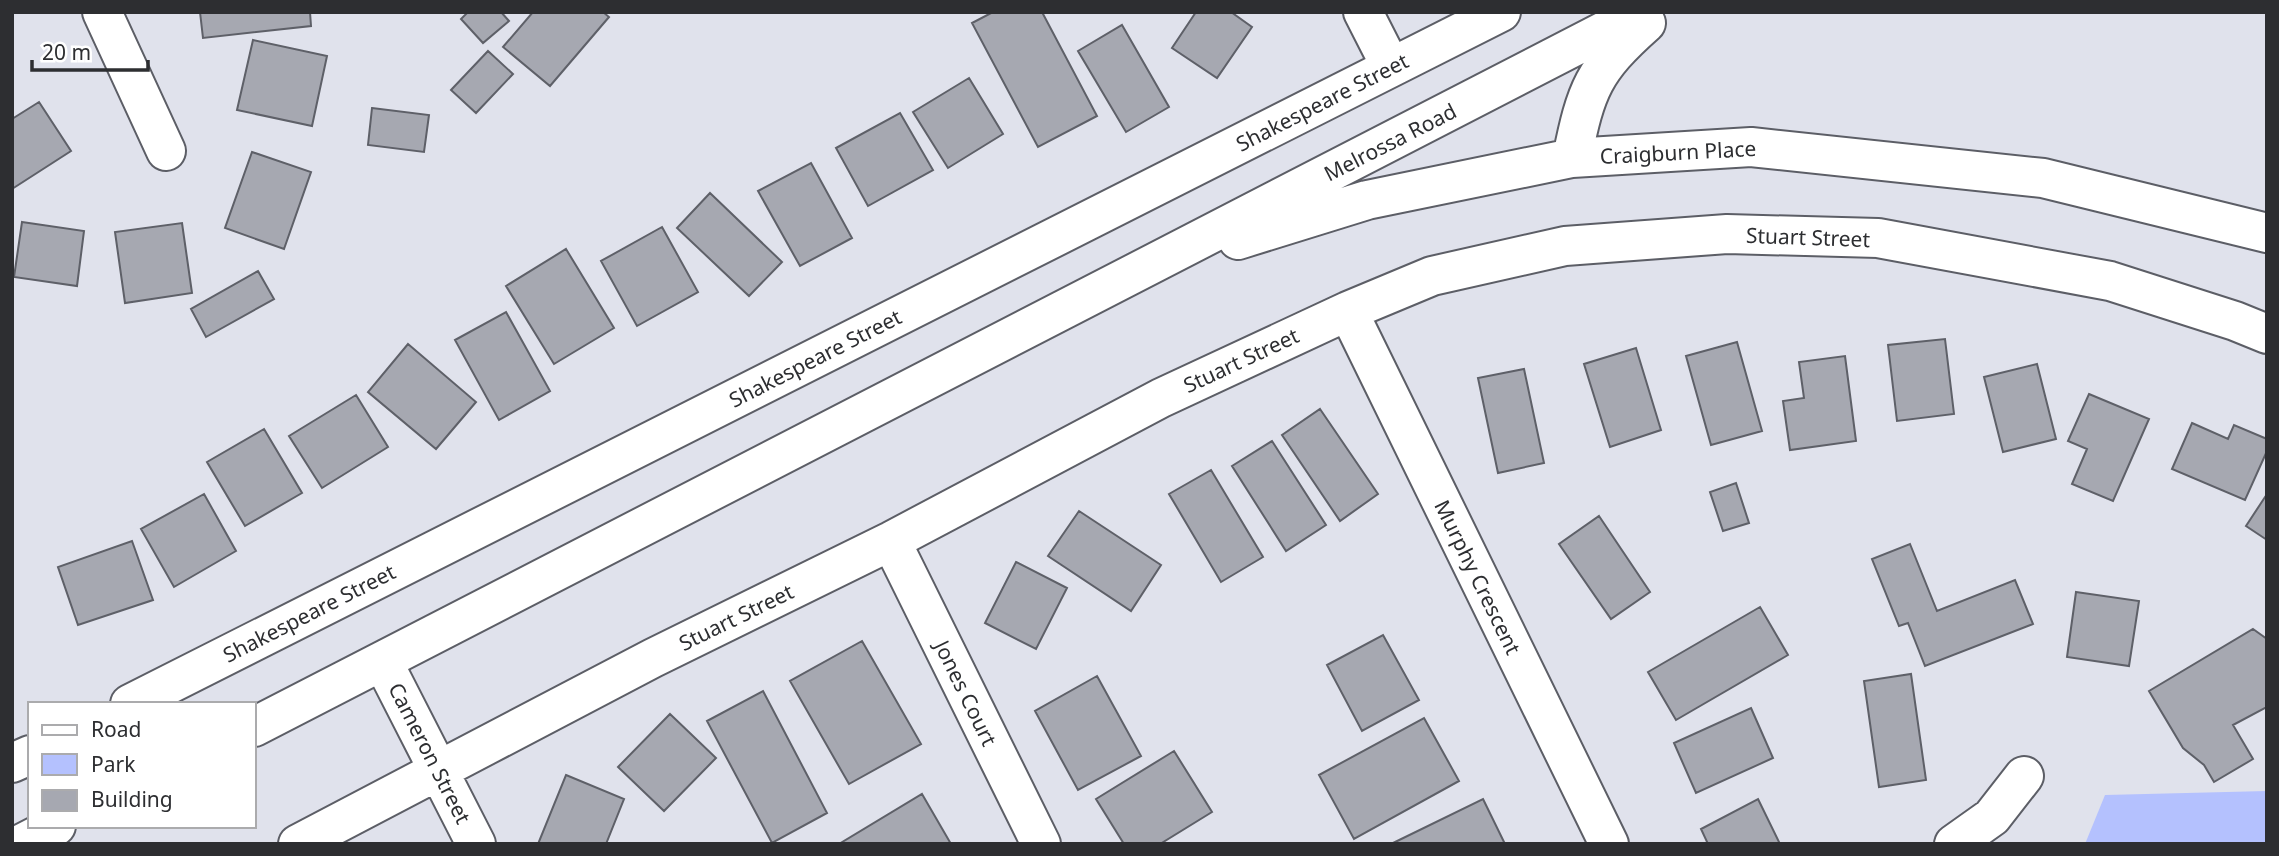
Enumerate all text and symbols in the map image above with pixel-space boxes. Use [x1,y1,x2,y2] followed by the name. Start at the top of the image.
[32,28,147,72] scale bar
[42,38,91,66] text: 20 m
[1231,46,1413,158] street label: Shakespeare Street
[1319,97,1461,187] street label: Melrossa Road
[1599,134,1757,170] street label: Craigburn Place
[1745,221,1871,253] street label: Stuart Street
[724,302,906,414] street label: Shakespeare Street
[1179,321,1304,399] street label: Stuart Street
[1428,495,1528,659] street label: Murphy Crescent
[218,557,400,669] street label: Shakespeare Street
[674,577,798,657] street label: Stuart Street
[928,634,1004,751] street label: Jones Court
[382,678,478,829] street label: Cameron Street
[28,702,256,828] legend
[91,715,141,743] text: Road
[91,750,136,778] text: Park
[91,785,173,813] text: Building

